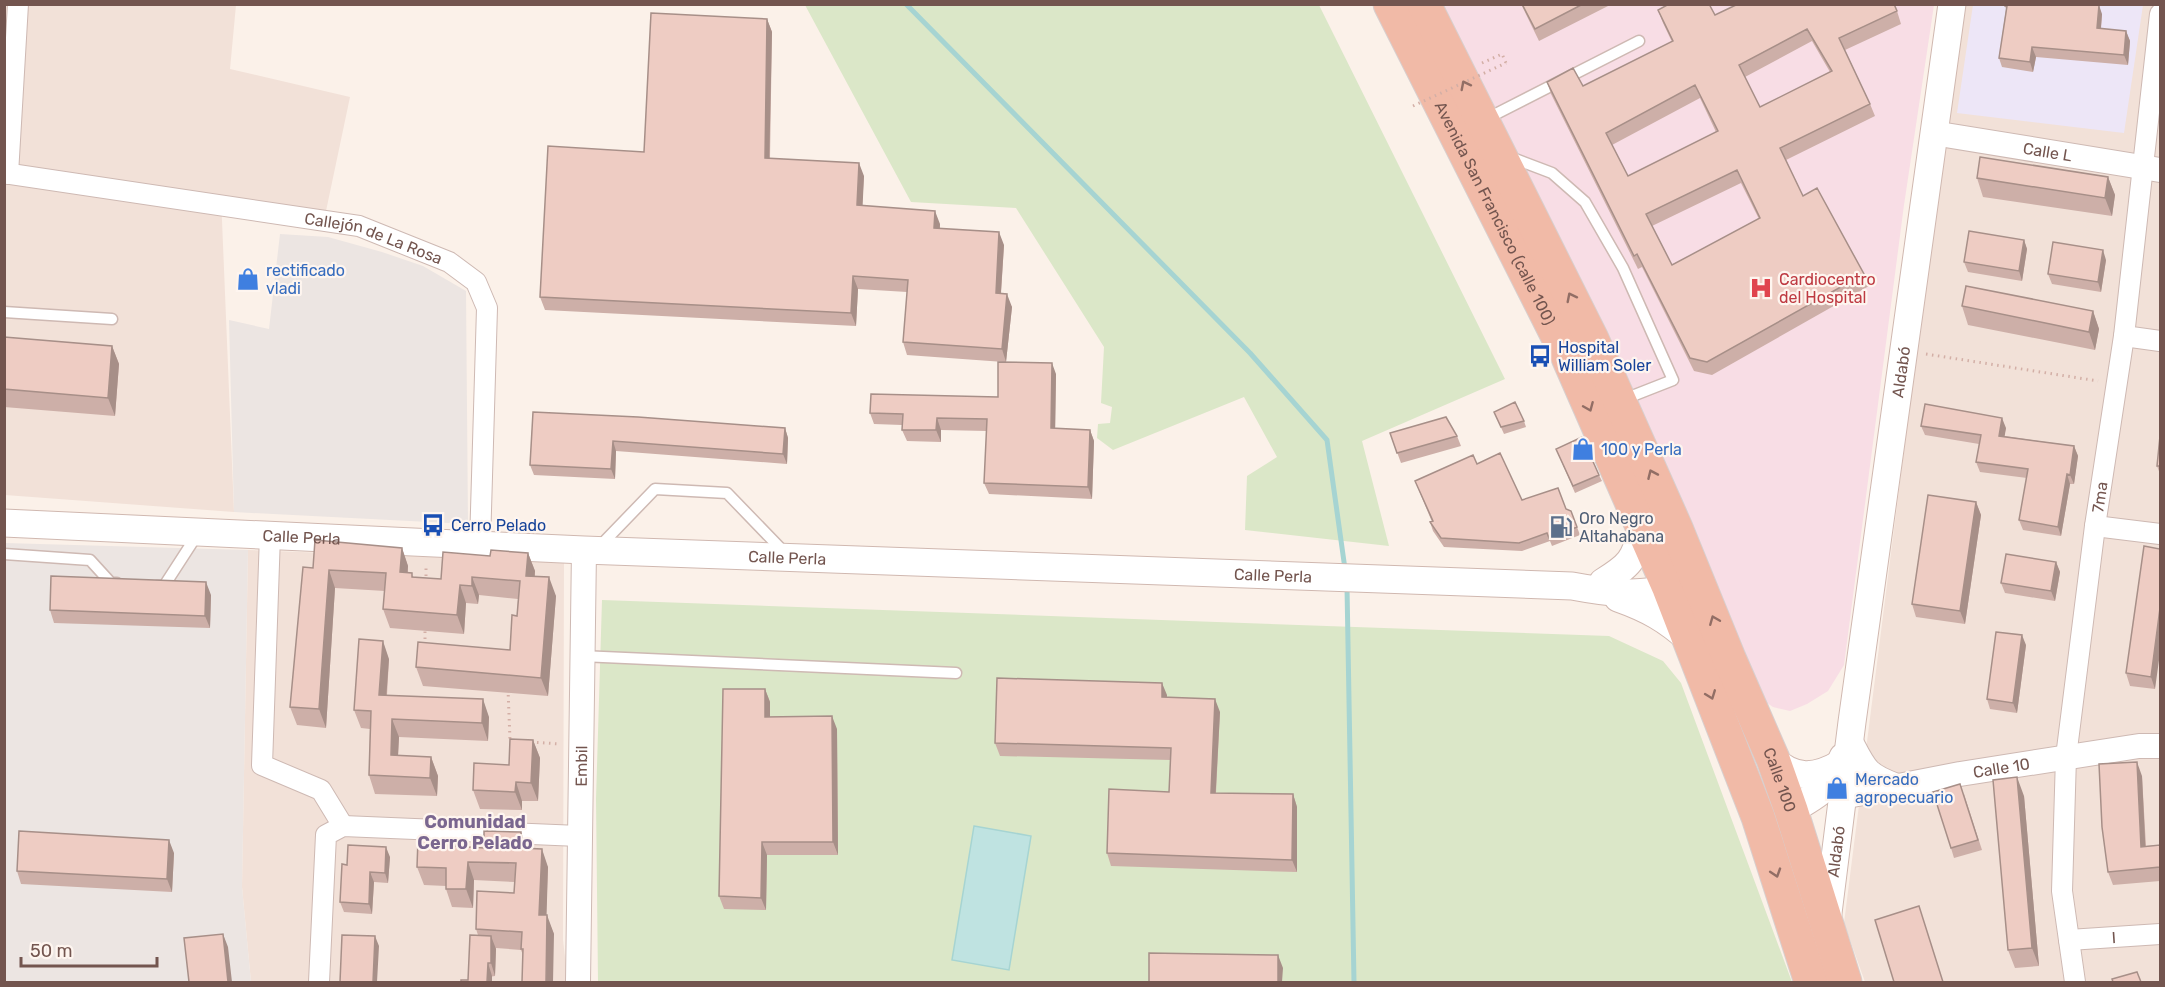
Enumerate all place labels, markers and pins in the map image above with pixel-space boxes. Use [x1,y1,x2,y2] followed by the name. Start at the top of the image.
[266,261,345,298] place label: rectificado vladi
[235,266,261,292] shop icon: rectificado vladi
[1779,270,1876,307] place label: Cardiocentro del Hospital
[1748,275,1774,301] hospital icon: Cardiocentro del Hospital
[1558,338,1651,375] place label: Hospital William Soler
[1527,343,1553,369] bus stop icon: Hospital William Soler
[1570,436,1596,462] shop icon: 100 y Perla
[1601,440,1682,459] place label: 100 y Perla
[1579,509,1664,546] place label: Oro Negro Altahabana
[420,512,446,538] bus stop icon: Cerro Pelado
[1548,514,1574,540] fuel station icon: Oro Negro Altahabana
[451,516,546,535] place label: Cerro Pelado
[1855,770,1953,807] place label: Mercado agropecuario
[1824,775,1850,801] shop icon: Mercado agropecuario

